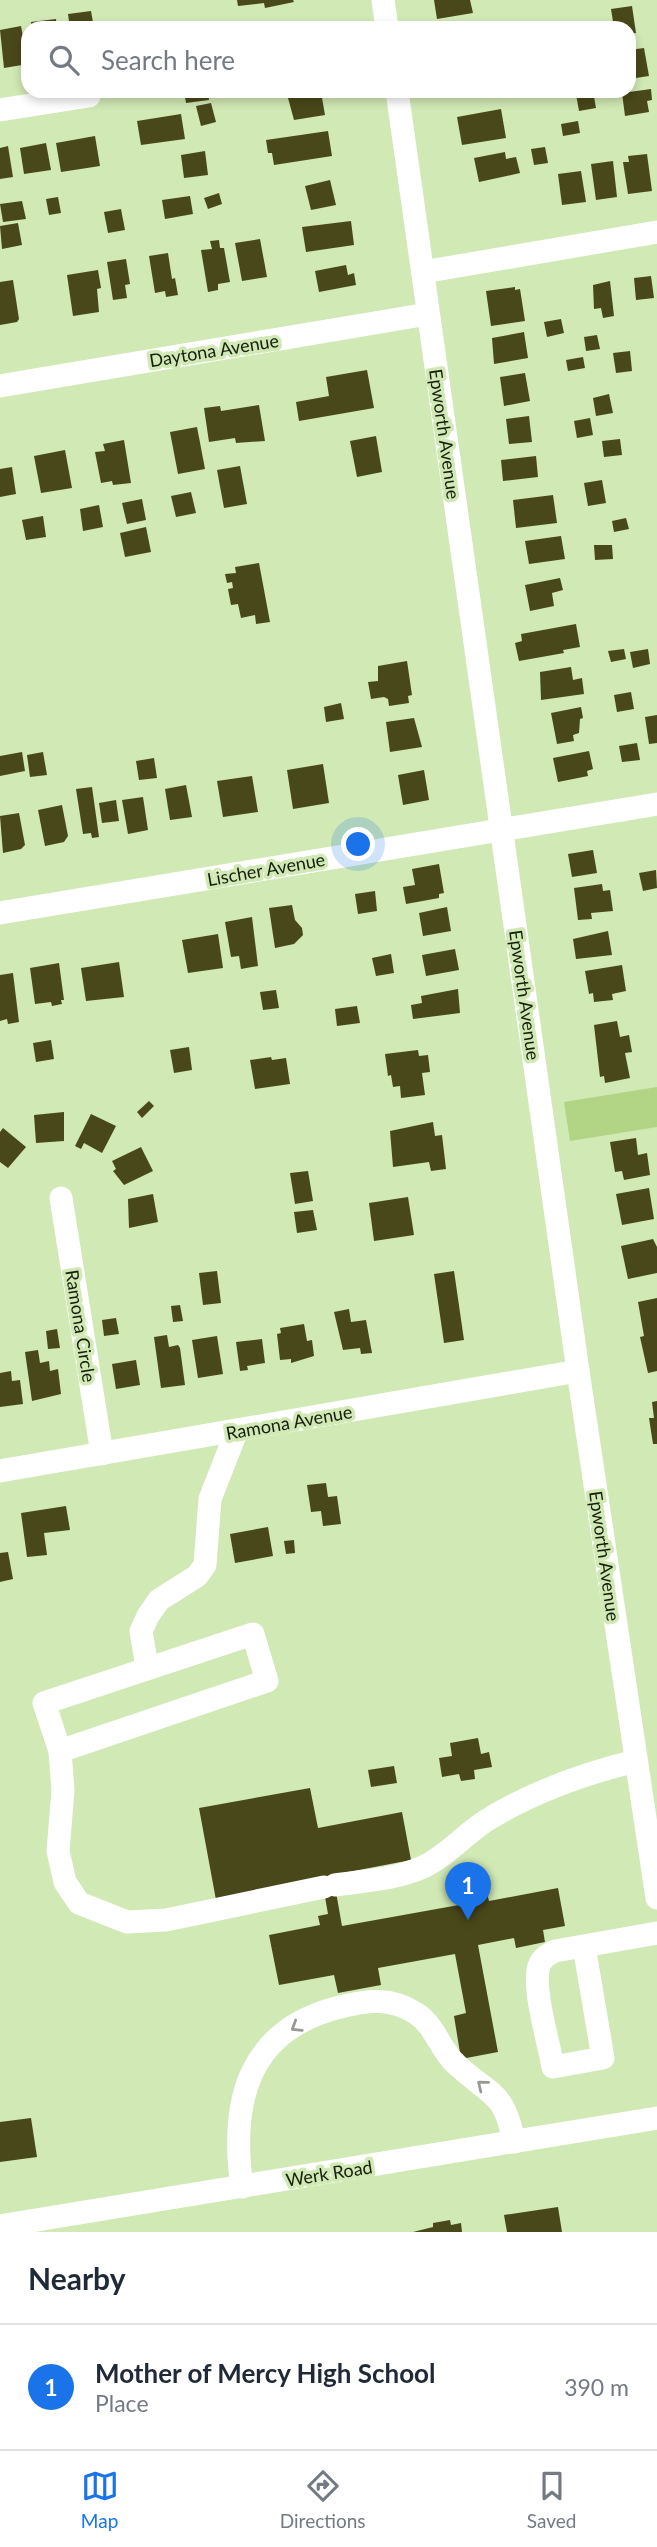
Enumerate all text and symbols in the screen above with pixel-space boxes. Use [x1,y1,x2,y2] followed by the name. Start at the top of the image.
[21,21,636,98] search box
[45,41,83,79] icon: search
[101,44,235,76] text: Search here
[148,329,280,371] street label: Daytona Avenue
[425,368,465,500] street label: Epworth Avenue
[341,827,375,861] your location
[205,848,327,890] street label: Lischer Avenue
[505,929,545,1061] street label: Epworth Avenue
[61,1268,101,1384] street label: Ramona Circle
[224,1400,354,1444] street label: Ramona Avenue
[585,1490,625,1622] street label: Epworth Avenue
[445,1862,491,1920] pin: 1
[290,2018,303,2031] one-way arrow
[477,2081,490,2094] one-way arrow
[284,2155,374,2191] street label: Werk Road
[28,2260,126,2296] text: Nearby
[95,2357,436,2389] text: Mother of Mercy High School
[44,2373,58,2401] text: 1
[564,2373,629,2401] text: 390 m
[95,2389,149,2417] text: Place
[81,2467,119,2532] tab: Map
[280,2467,366,2532] tab: Directions
[527,2467,576,2532] tab: Saved

